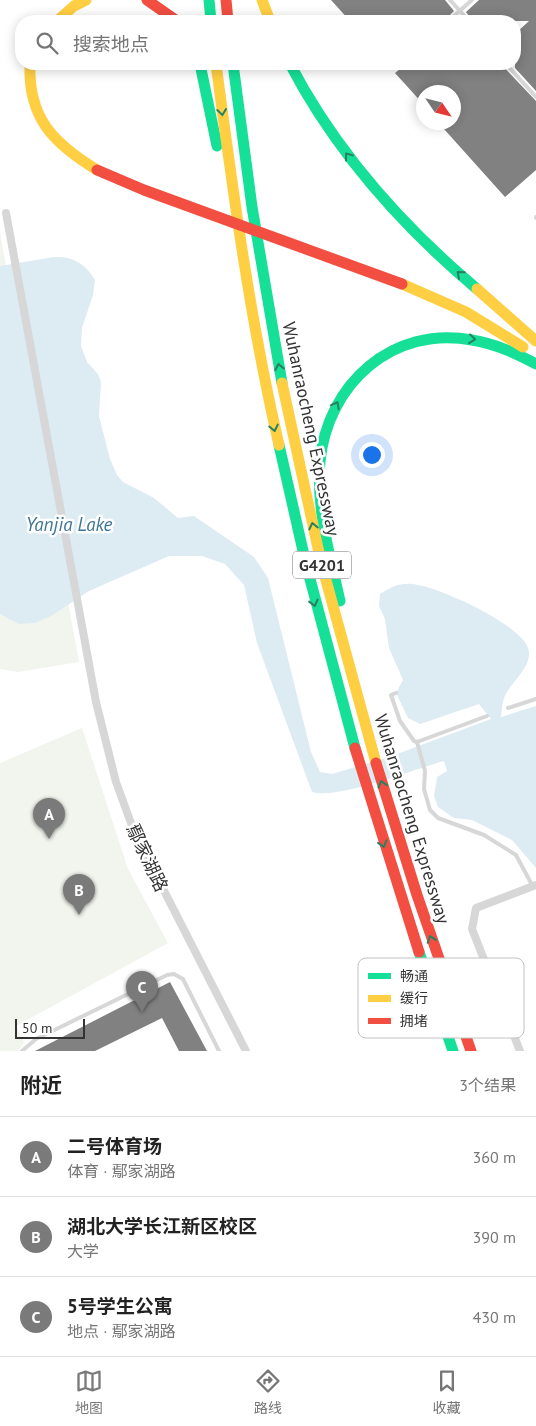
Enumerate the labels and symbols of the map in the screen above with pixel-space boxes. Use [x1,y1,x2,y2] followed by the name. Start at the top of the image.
[416,85,461,130] north arrow
[216,108,227,116] one-way arrow
[345,152,354,162] one-way arrow
[456,271,465,280] one-way arrow
[278,320,346,539] street label: Wuhanraocheng Expressway
[468,333,476,344] one-way arrow
[275,362,285,371] one-way arrow
[330,402,340,411] one-way arrow
[268,423,279,432] one-way arrow
[359,442,385,468] your location
[26,512,113,536] water label: Yanjia Lake
[308,521,319,530] one-way arrow
[293,552,351,578] road number: G4201
[308,599,319,608] one-way arrow
[370,711,456,927] street label: Wuhanraocheng Expressway
[378,780,388,789] one-way arrow
[33,798,65,839] pin: A
[122,820,173,895] street label: 鄢家湖路
[377,839,387,847] one-way arrow
[63,874,95,915] pin: B
[427,935,437,944] one-way arrow
[358,958,524,1038] legend
[400,967,428,985] text: 畅通
[126,971,158,1012] pin: C
[400,989,428,1007] text: 缓行
[400,1012,428,1030] text: 拥堵
[15,1016,85,1039] scale bar

